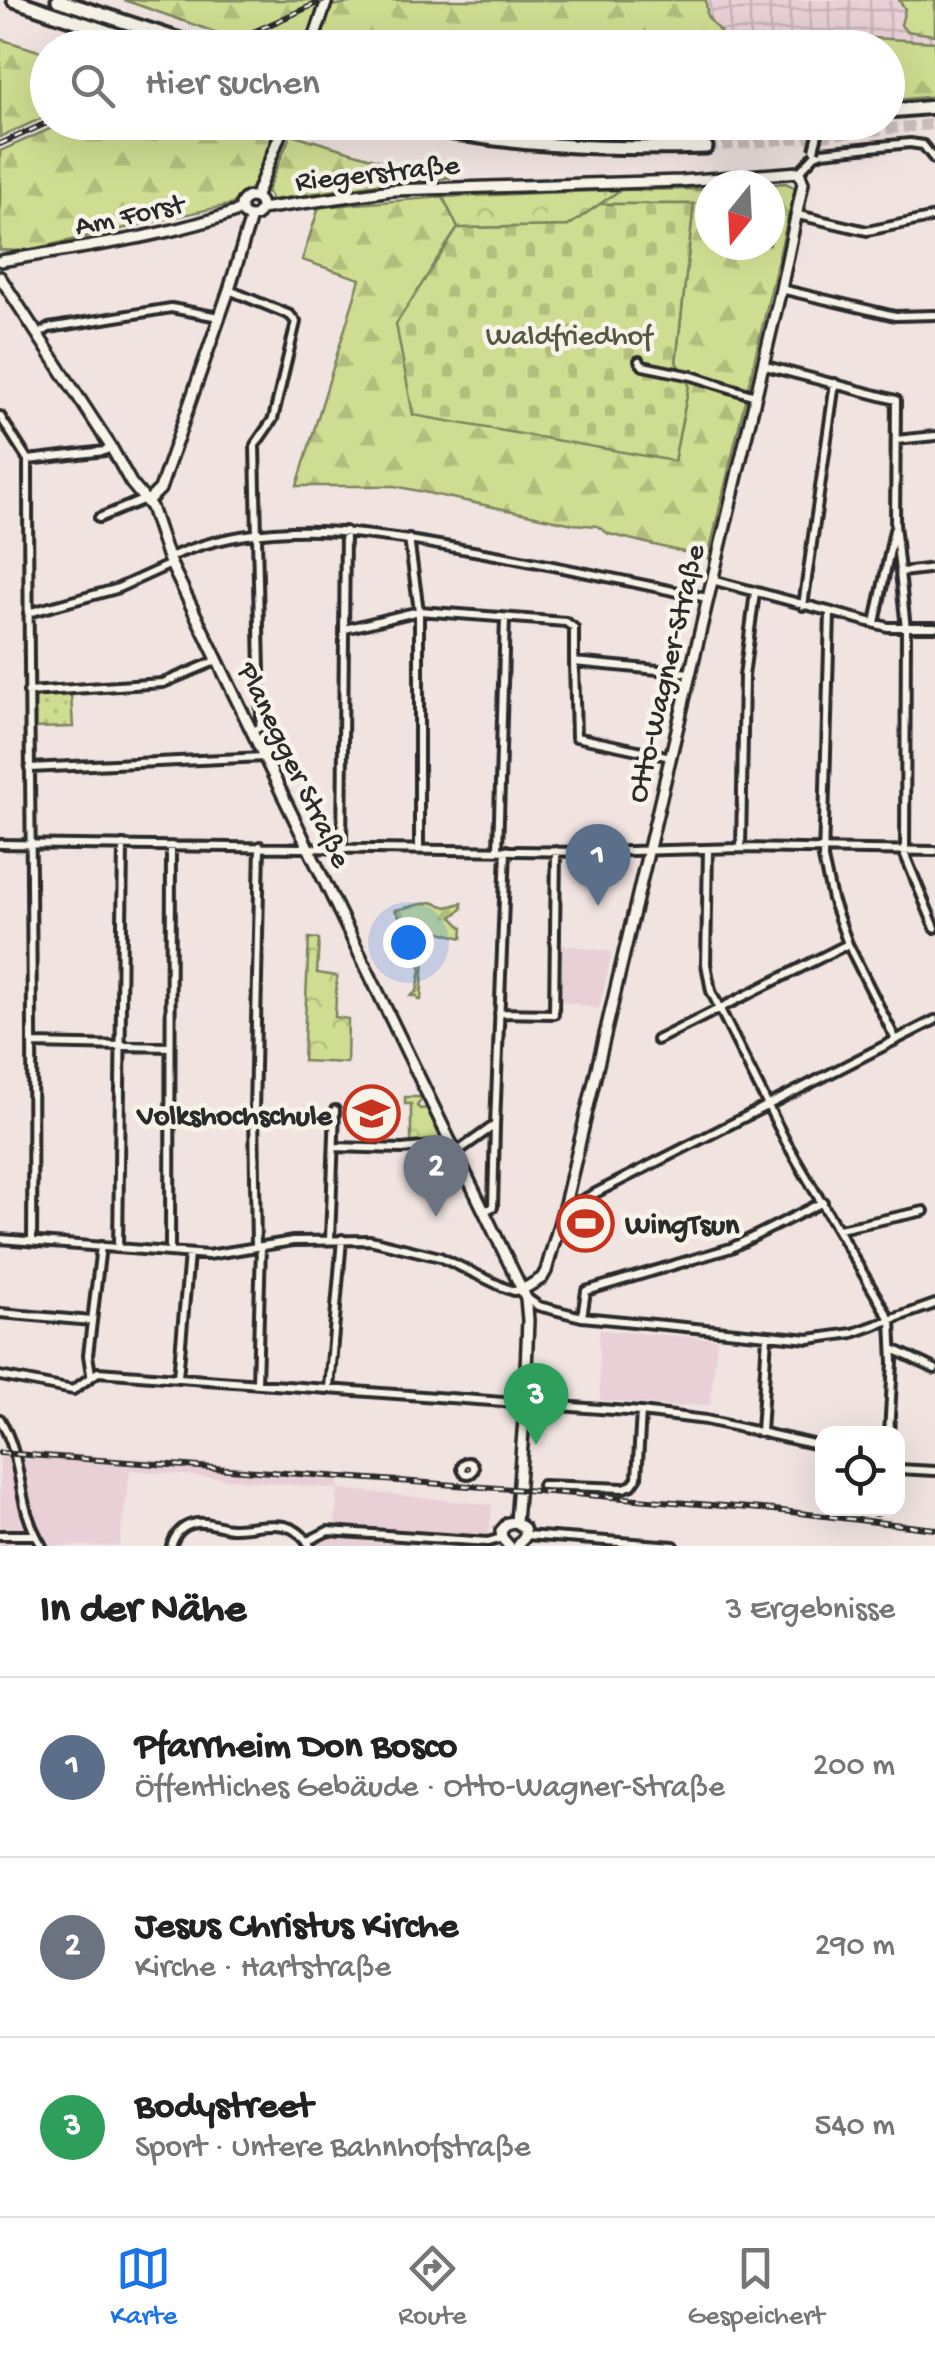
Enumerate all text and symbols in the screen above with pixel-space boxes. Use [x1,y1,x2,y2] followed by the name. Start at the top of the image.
[30,30,905,140] search box
[65,58,120,113] icon: search
[145,63,320,107] text: Hier suchen
[294,149,462,202] street label: Riegerstraße
[695,170,785,260] north arrow
[72,188,191,246] street label: Am Forst
[486,321,655,356] park label: Waldfriedhof
[622,541,715,806] street label: Otto-Wagner-Straße
[227,657,357,875] street label: Planegger Straße
[566,824,630,906] pin: 1
[383,917,434,968] your location
[341,1084,401,1144] school or university icon: Volkshochschule
[135,1101,334,1136] place label: Volkshochschule
[404,1134,468,1217] pin: 2
[556,1193,616,1253] sports icon: WingTsun
[624,1210,740,1245] place label: WingTsun
[504,1362,568,1445] pin: 3
[815,1426,905,1516] map controls
[815,1426,905,1516] button: locate
[40,1587,246,1636] text: In der Nähe
[726,1592,895,1630] text: 3 Ergebnisse
[135,1726,457,1770] text: Pfarrheim Don Bosco
[66,1748,79,1786] text: 1
[813,1748,895,1786] text: 200 m
[135,1770,725,1808] text: Öffentliches Gebäude · Otto-Wagner-Straße
[135,1906,458,1950] text: Jesus Christus Kirche
[65,1928,80,1966] text: 2
[815,1928,895,1966] text: 290 m
[135,1950,391,1988] text: Kirche · Hartstraße
[135,2086,313,2130] text: Bodystreet
[64,2108,81,2146] text: 3
[815,2108,895,2146] text: 540 m
[135,2130,530,2168] text: Sport · Untere Bahnhofstraße
[110,2241,177,2334] tab: Karte
[398,2241,466,2334] tab: Route
[687,2241,825,2334] tab: Gespeichert

